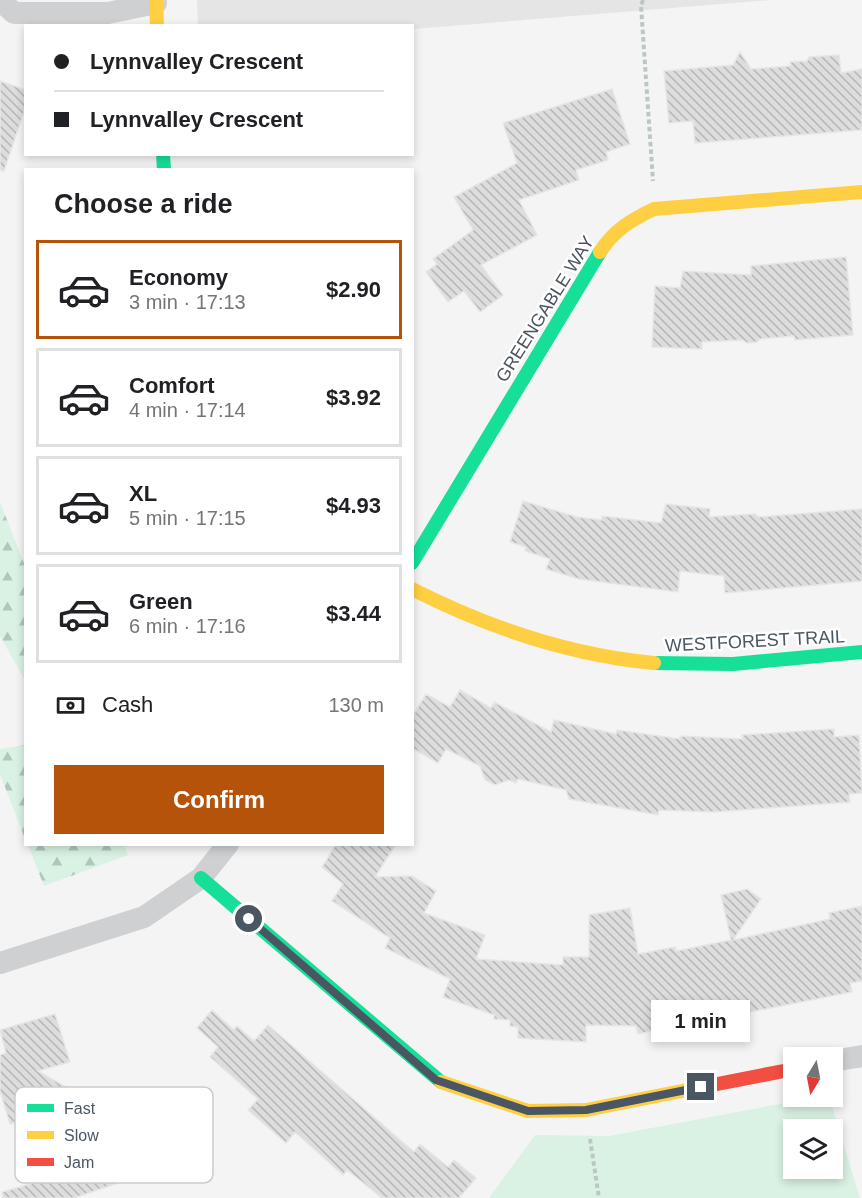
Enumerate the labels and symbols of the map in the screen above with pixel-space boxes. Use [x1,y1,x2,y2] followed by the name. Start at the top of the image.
[492,232,598,386] street label: GREENGABLE WAY
[664,626,846,656] street label: WESTFOREST TRAIL
[235,905,262,932] route start
[652,1000,750,1042] callout: 1 min
[783,1047,843,1107] north arrow
[687,1073,714,1100] route end
[15,1087,213,1183] legend
[64,1100,96,1117] text: Fast
[64,1127,99,1144] text: Slow
[64,1154,94,1171] text: Jam

